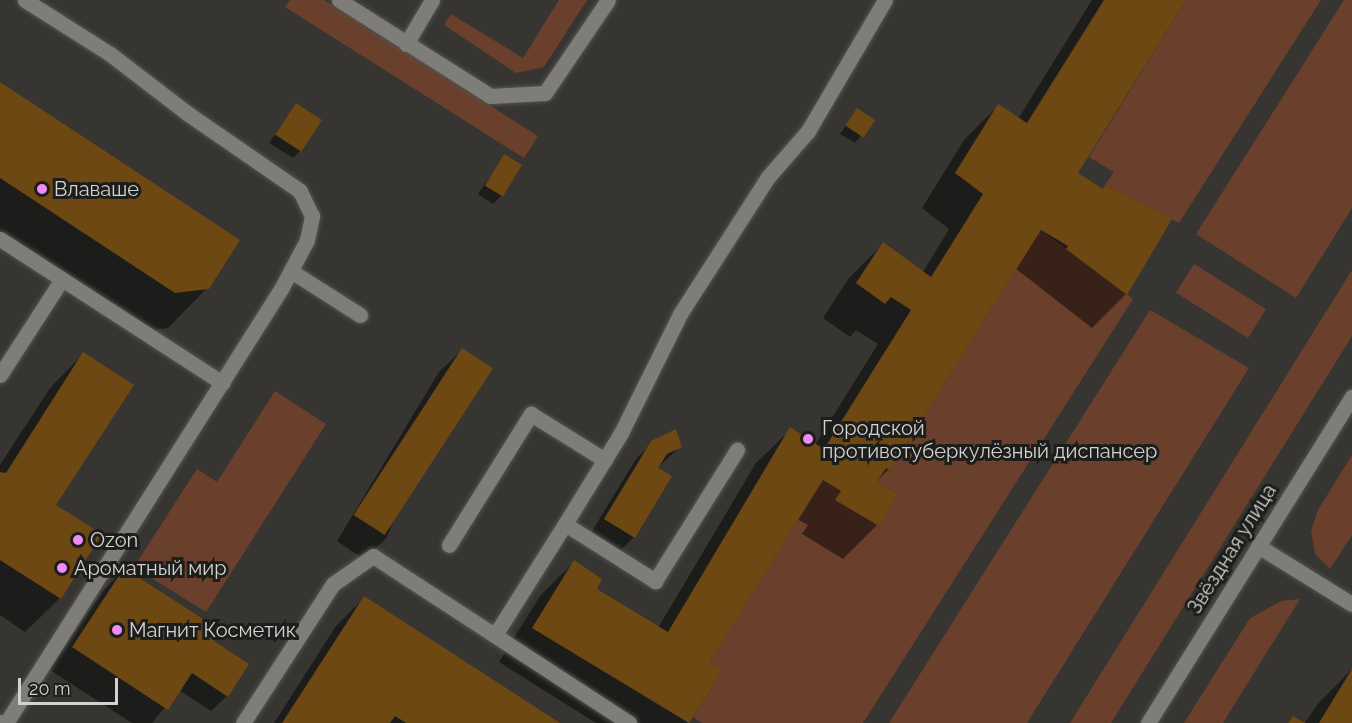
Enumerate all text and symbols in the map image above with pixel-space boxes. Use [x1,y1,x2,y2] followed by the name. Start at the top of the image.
[54,177,139,201] place label: Влаваше
[35,182,49,196] marker: Влаваше
[822,416,1157,463] place label: Городской противотуберкулёзный диспансер
[799,430,817,448] marker: Городской противотуберкулёзный диспансер
[1182,480,1282,618] street label: Звёздная улица
[90,528,138,552] place label: Ozon
[71,533,85,547] marker: Ozon
[74,556,226,580] place label: Ароматный мир
[55,561,69,575] marker: Ароматный мир
[129,618,296,642] place label: Магнит Косметик
[110,623,124,637] marker: Магнит Косметик
[21,666,122,704] scale bar
[29,678,71,699] text: 20 m

